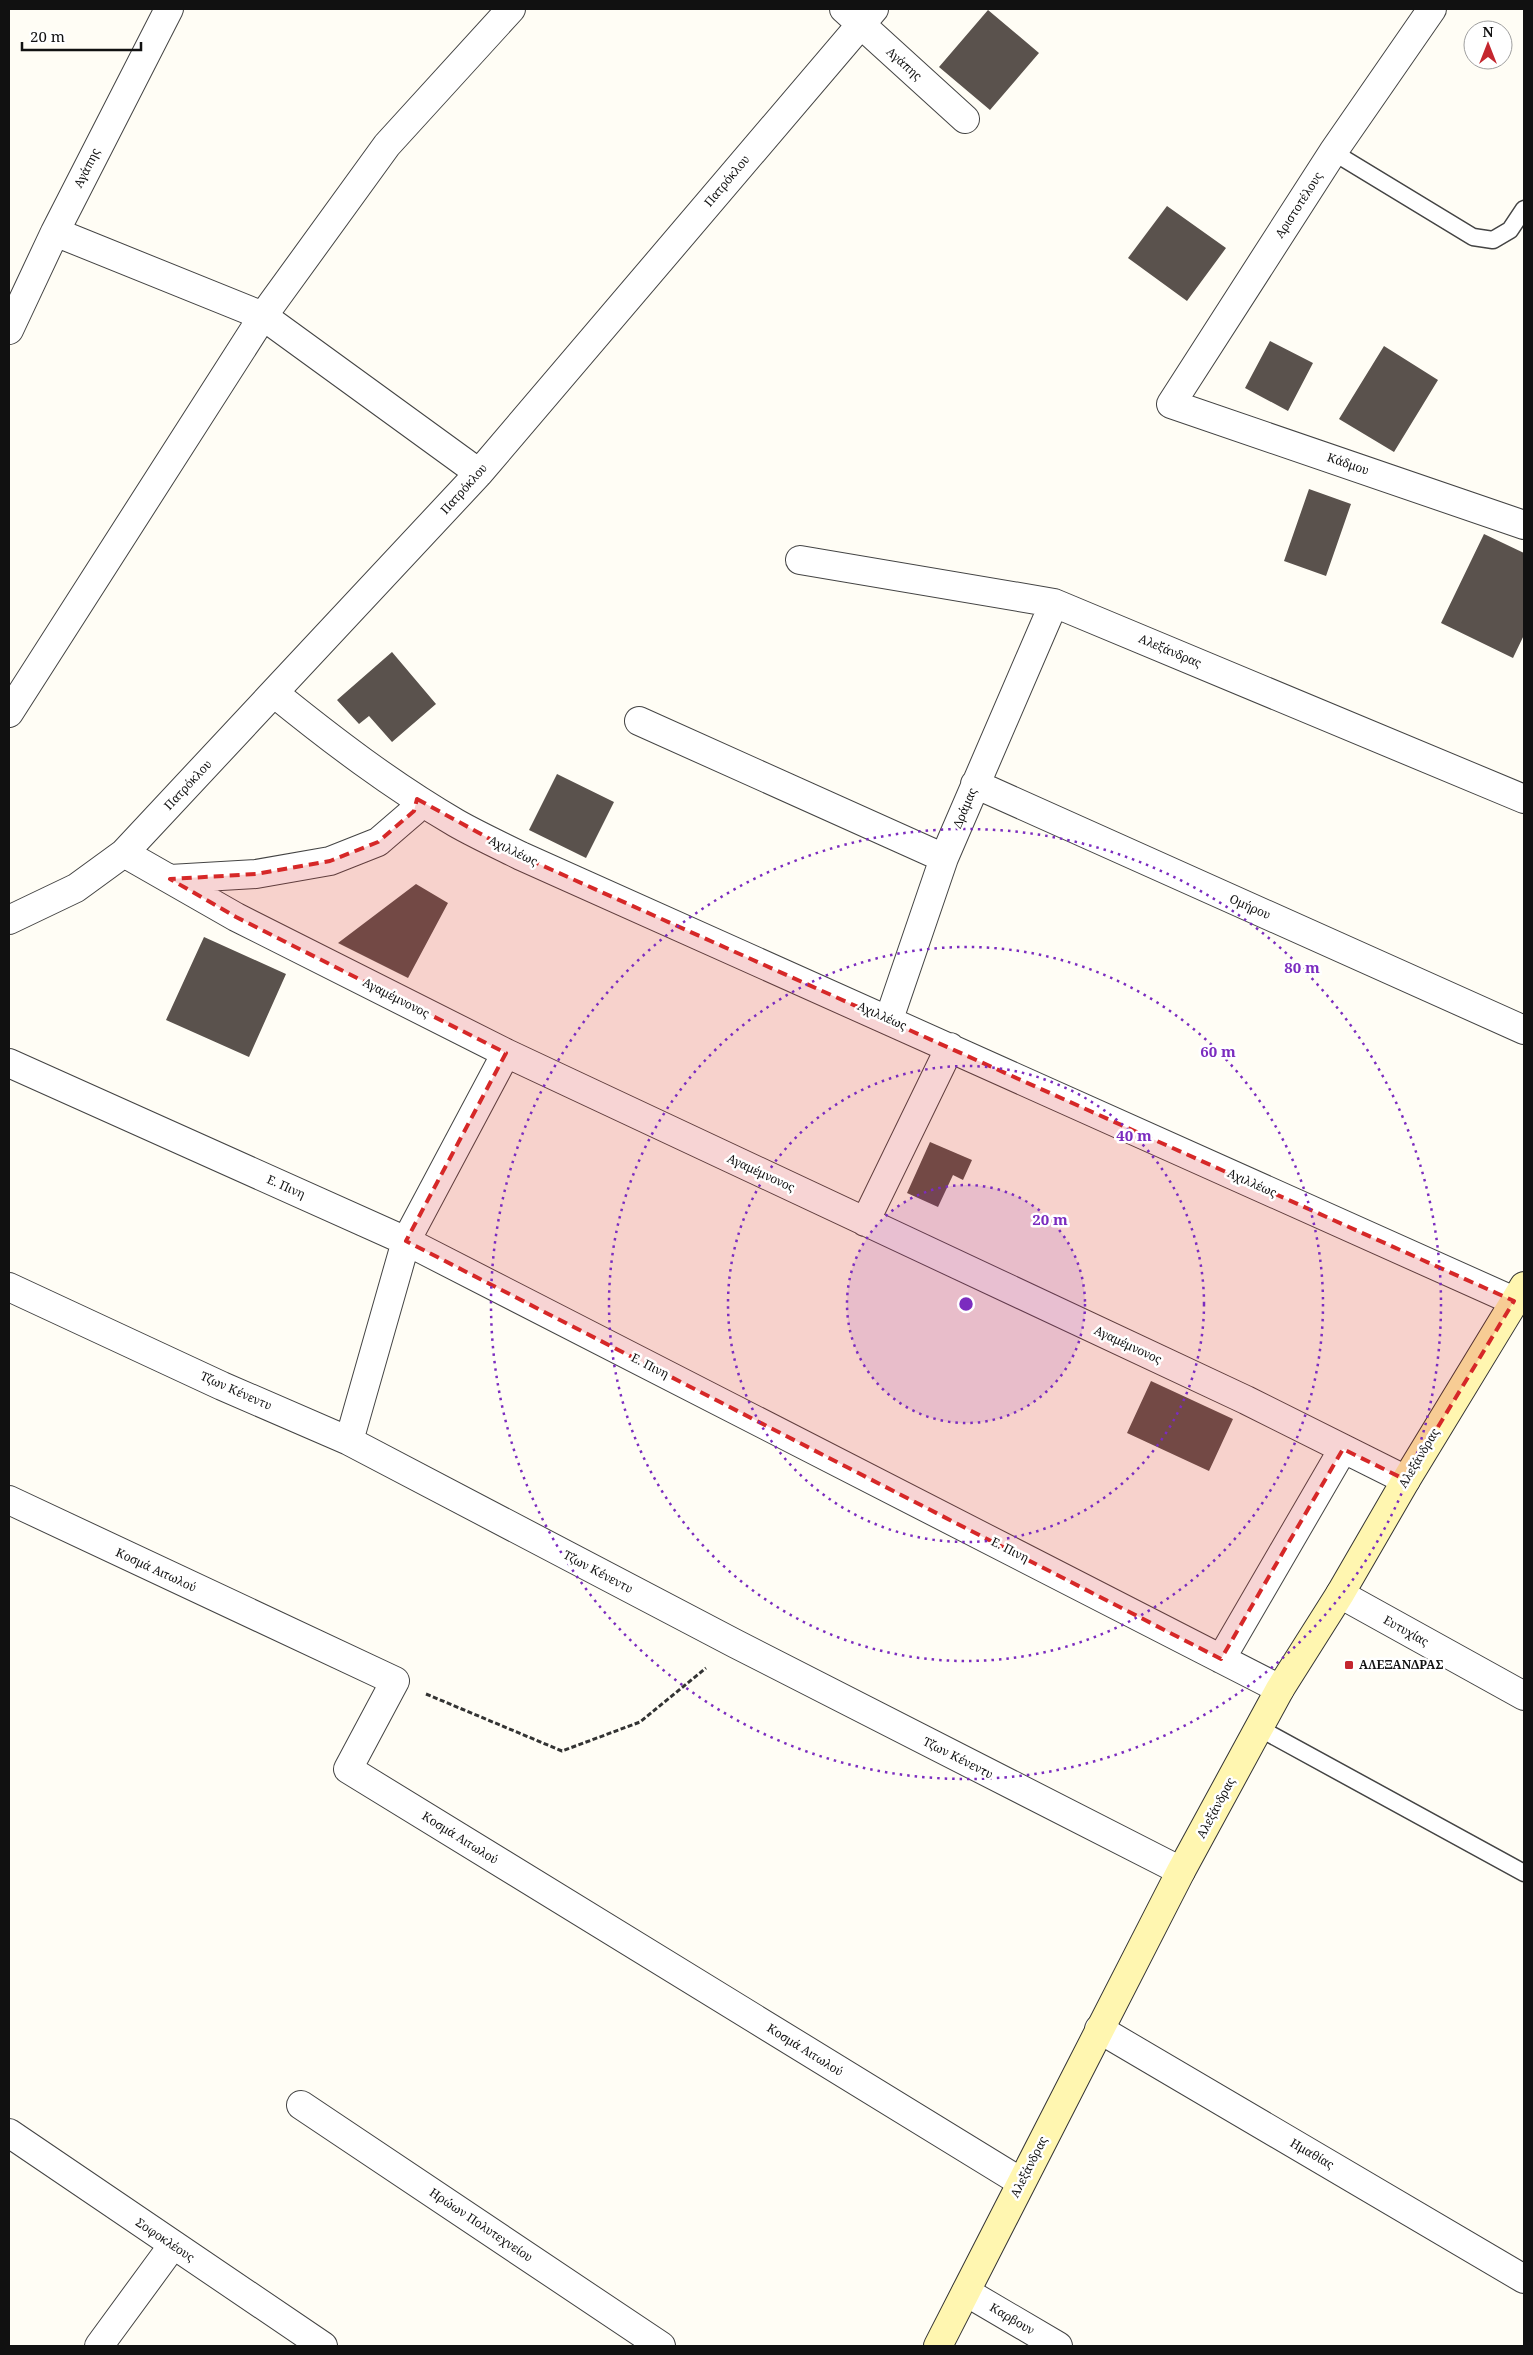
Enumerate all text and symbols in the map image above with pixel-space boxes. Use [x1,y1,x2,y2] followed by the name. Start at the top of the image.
[22,20,141,52] scale bar
[1463,20,1513,70] north arrow
[1482,22,1494,41] text: N
[30,26,65,46] text: 20 m
[883,43,926,84] street label: Αγάπης
[69,145,104,190] street label: Αγάπης
[700,151,753,210] street label: Πατρόκλου
[1271,168,1326,241] street label: Αριστοτέλους
[1325,448,1371,479] street label: Κάδμου
[436,460,491,518] street label: Πατρόκλου
[1136,630,1204,671] street label: Αλεξάνδρας
[160,756,215,813] street label: Πατρόκλου
[948,785,981,831] street label: Δράμας
[486,831,541,870] street label: Αχιλλέως
[1227,890,1274,923] street label: Ομήρου
[1284,957,1320,977] text: 80 m
[360,973,433,1022] street label: Αγαμέμνονος
[855,997,910,1034] street label: Αχιλλέως
[1200,1041,1236,1061] text: 60 m
[1116,1125,1152,1145] text: 40 m
[725,1149,798,1196] street label: Αγαμέμνονος
[1225,1164,1280,1201] street label: Αχιλλέως
[264,1171,308,1202] street label: Ε. Πινη
[1032,1209,1068,1229] text: 20 m
[957,1295,975,1313] centre of rings
[1092,1321,1165,1368] street label: Αγαμέμνονος
[629,1349,672,1382] street label: Ε. Πινη
[198,1367,275,1414] street label: Τζων Κένεντυ
[1394,1425,1443,1491] street label: Αλεξάνδρας
[989,1533,1032,1566] street label: Ε. Πινη
[113,1543,199,1596] street label: Κοσμά Αιτωλού
[560,1546,636,1597] street label: Τζων Κένεντυ
[1381,1611,1432,1650] street label: Ευτυχίας
[1359,1656,1443,1673] place label: ΑΛΕΞΑΝΔΡΑΣ
[1343,1659,1355,1671] marker: ΑΛΕΞΑΝΔΡΑΣ
[920,1733,996,1782] street label: Τζων Κένεντυ
[1192,1774,1239,1841] street label: Αλεξάνδρας
[419,1807,502,1868] street label: Κοσμά Αιτωλού
[764,2019,847,2080] street label: Κοσμά Αιτωλού
[1006,2133,1051,2200] street label: Αλεξάνδρας
[1287,2134,1337,2173] street label: Ημαθίας
[426,2184,536,2265] street label: Ηρώων Πολυτεχνείου
[133,2214,198,2266] street label: Σοφοκλέους
[987,2299,1038,2339] street label: Καρβουν

